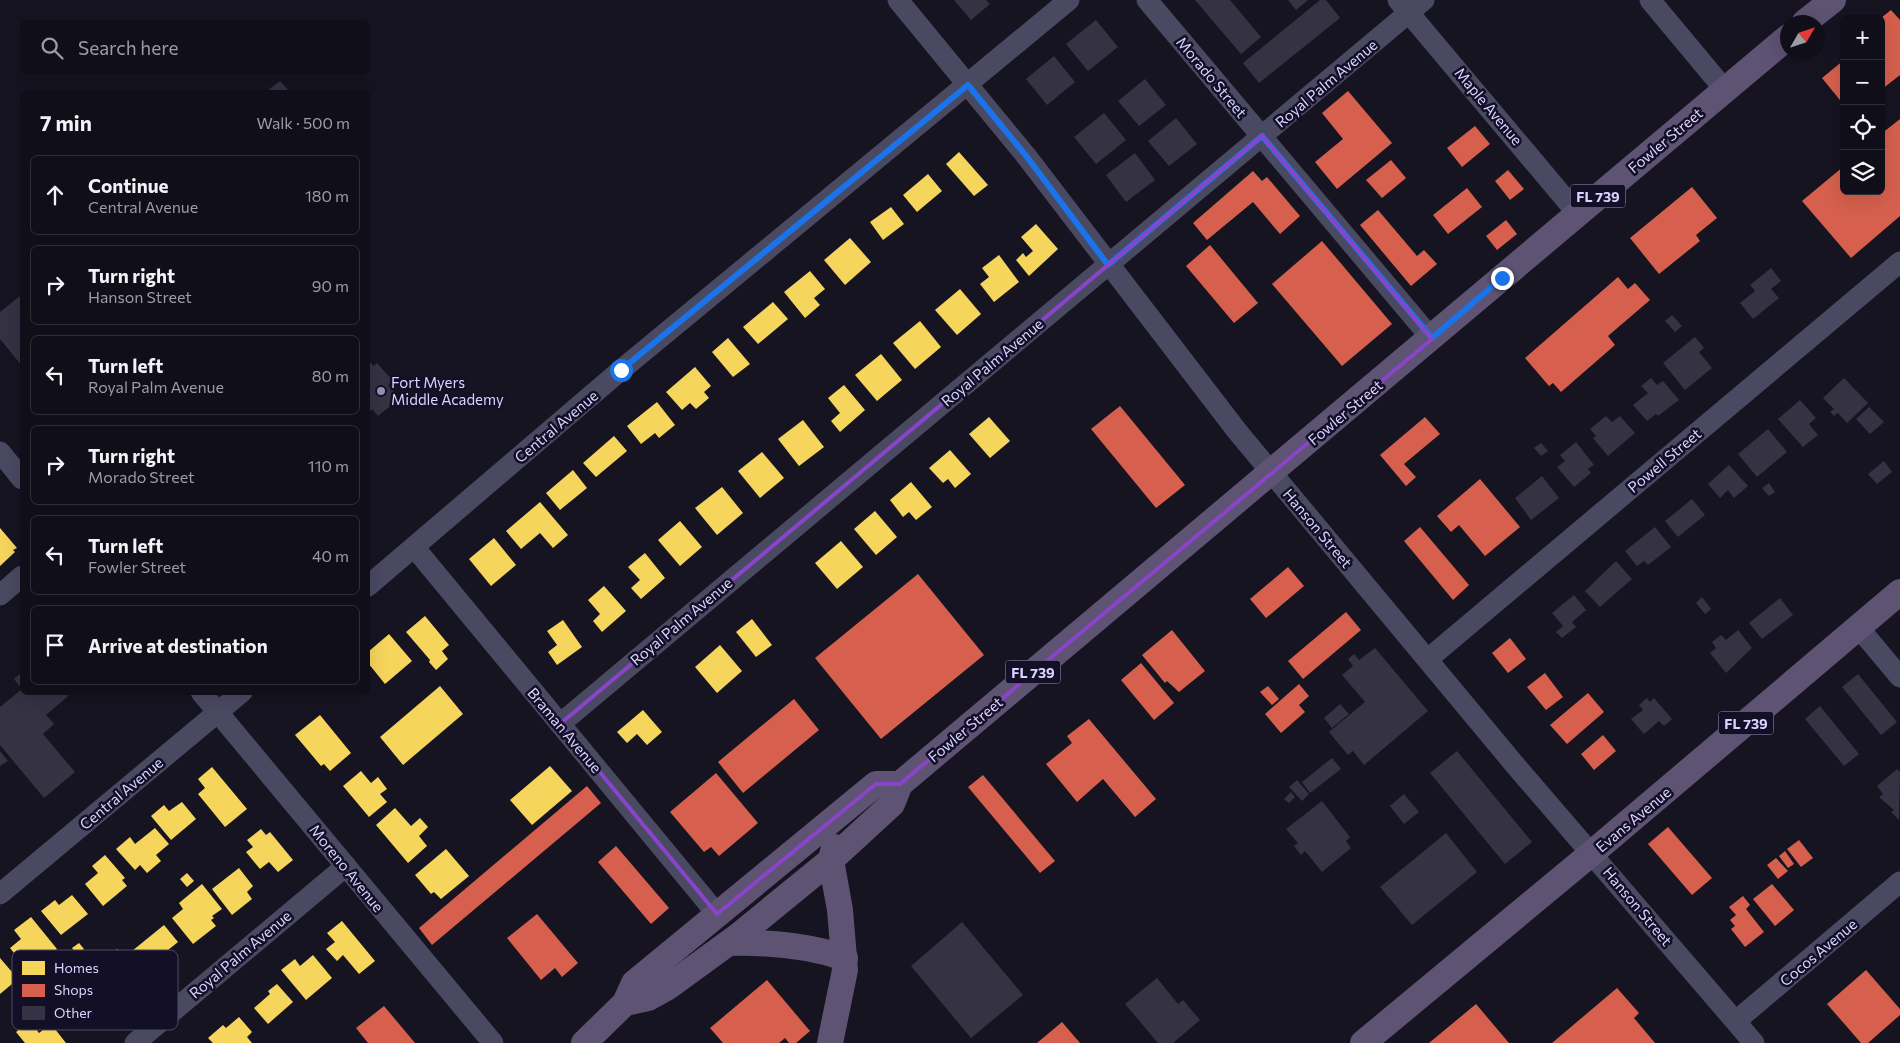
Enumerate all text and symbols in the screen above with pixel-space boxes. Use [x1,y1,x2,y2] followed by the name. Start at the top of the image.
[1780,15,1825,60] north arrow
[1840,15,1885,195] map controls
[1840,15,1885,60] button: +
[20,20,370,75] search box
[1173,33,1251,121] street label: Morado Street
[38,34,66,62] icon: search
[1271,35,1381,131] street label: Royal Palm Avenue
[78,36,178,59] text: Search here
[1840,60,1885,105] button: −
[1451,64,1527,148] street label: Maple Avenue
[1624,104,1706,176] street label: Fowler Street
[1840,105,1885,150] button: locate
[40,110,92,135] text: 7 min
[256,113,350,132] text: Walk · 500 m
[1840,150,1885,195] button: layers
[88,174,168,197] text: Continue
[41,181,69,209] icon: ahead
[1570,185,1626,208] road number: FL 739
[305,186,349,205] text: 180 m
[88,197,198,216] text: Central Avenue
[88,264,175,287] text: Turn right
[1491,267,1514,290] route end
[41,271,69,299] icon: right
[312,276,349,295] text: 90 m
[88,287,192,306] text: Hanson Street
[937,314,1047,410] street label: Royal Palm Avenue
[88,354,163,377] text: Turn left
[610,359,633,382] route start
[41,361,69,389] icon: left
[312,366,349,385] text: 80 m
[391,373,504,408] place label: Fort Myers Middle Academy
[1304,376,1386,448] street label: Fowler Street
[88,377,224,396] text: Royal Palm Avenue
[375,385,387,397] marker: Fort Myers Middle Academy
[511,386,601,466] street label: Central Avenue
[1624,424,1704,496] street label: Powell Street
[88,444,175,467] text: Turn right
[41,451,69,479] icon: right
[308,456,349,475] text: 110 m
[88,467,195,486] text: Morado Street
[1280,485,1356,571] street label: Hanson Street
[88,534,163,557] text: Turn left
[41,541,69,569] icon: left
[312,546,349,565] text: 40 m
[88,557,186,576] text: Fowler Street
[626,573,736,669] street label: Royal Palm Avenue
[41,631,69,659] icon: arrive
[88,634,268,657] text: Arrive at destination
[1006,660,1060,684] road number: FL 739
[524,684,606,776] street label: Braman Avenue
[924,693,1006,765] street label: Fowler Street
[1718,711,1774,734] road number: FL 739
[76,753,166,833] street label: Central Avenue
[1592,782,1674,856] street label: Evans Avenue
[306,821,388,915] street label: Moreno Avenue
[1600,863,1676,949] street label: Hanson Street
[185,906,295,1002] street label: Royal Palm Avenue
[1776,914,1860,989] street label: Cocos Avenue
[12,950,178,1030] legend
[54,959,99,976] text: Homes
[54,981,93,998] text: Shops
[54,1004,93,1021] text: Other

